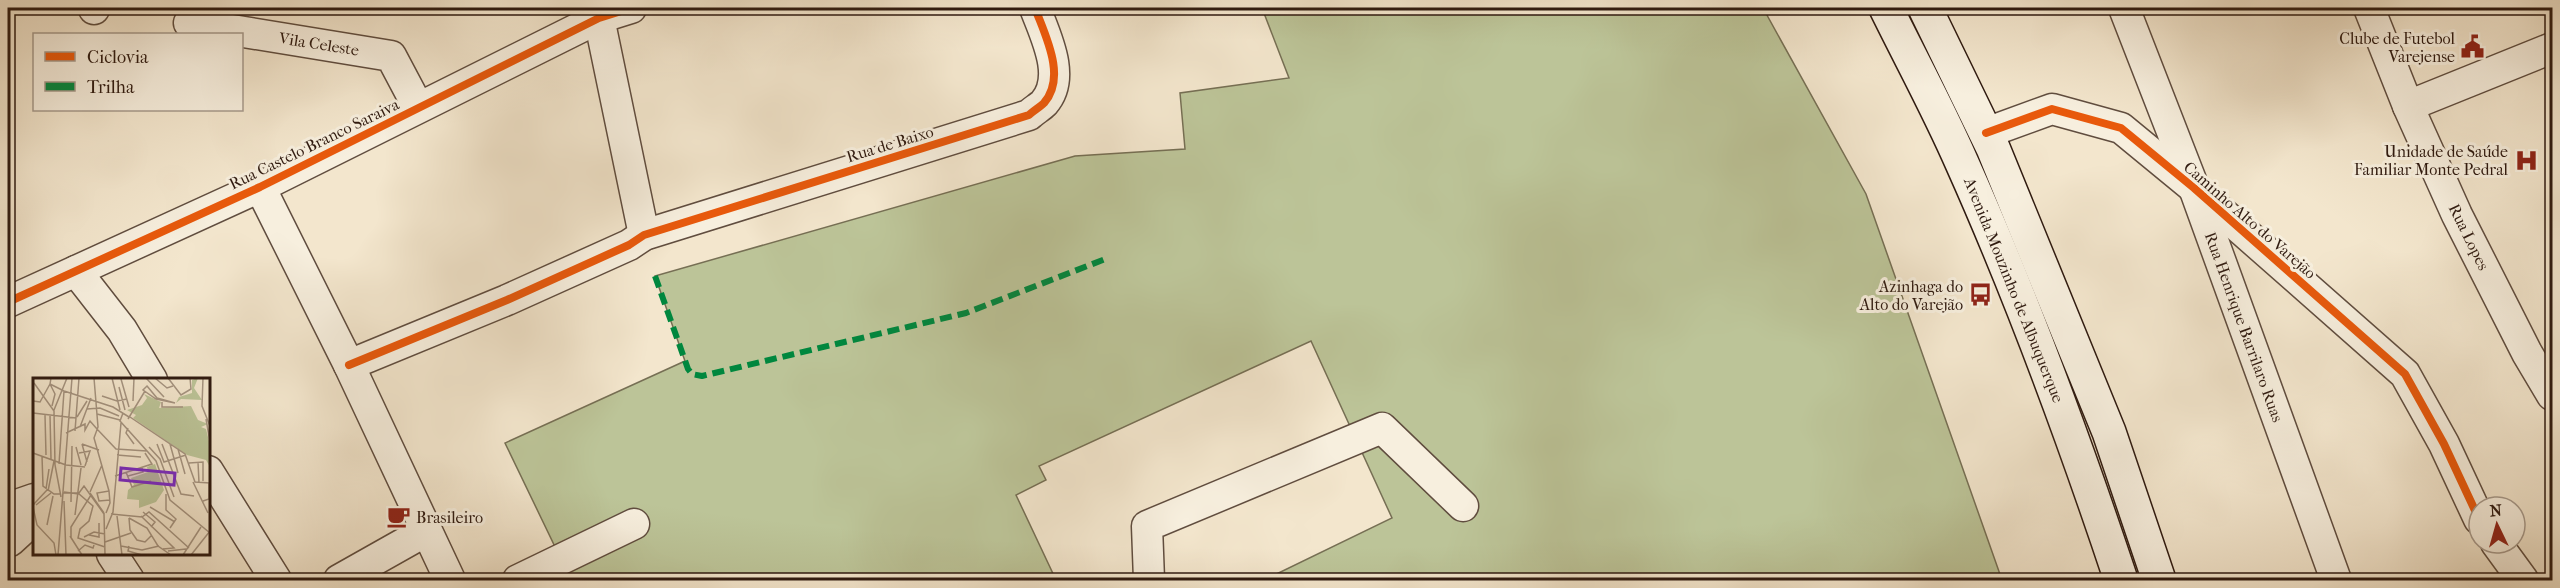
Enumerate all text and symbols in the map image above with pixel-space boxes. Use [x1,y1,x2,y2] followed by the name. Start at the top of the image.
[277,28,360,60] street label: Vila Celeste
[2339,29,2456,66] place label: Clube de Futebol Varejense
[33,33,243,111] legend
[2460,34,2486,60] public building icon: Clube de Futebol Varejense
[87,47,149,68] text: Ciclovia
[87,77,135,98] text: Trilha
[226,94,403,193] street label: Rua Castelo Branco Saraiva
[844,122,936,166] street label: Rua de Baixo
[2354,142,2509,179] place label: Unidade de Saúde Familiar Monte Pedral
[2513,147,2539,173] hospital icon: Unidade de Saúde Familiar Monte Pedral
[2180,157,2320,283] street label: Caminho Alto do Varejão
[1960,174,2068,405] street label: Avenida Mouzinho de Albuquerque
[2445,201,2493,273] street label: Rua Lopes
[2201,229,2287,425] street label: Rua Henrique Barrilaro Ruas
[1859,277,1963,314] place label: Azinhaga do Alto do Varejão
[1968,282,1994,308] bus stop icon: Azinhaga do Alto do Varejão
[33,378,210,555] inset map
[2467,495,2527,555] north arrow
[2489,500,2503,521] text: N
[385,504,411,530] cafe icon: Brasileiro
[416,508,483,527] place label: Brasileiro

